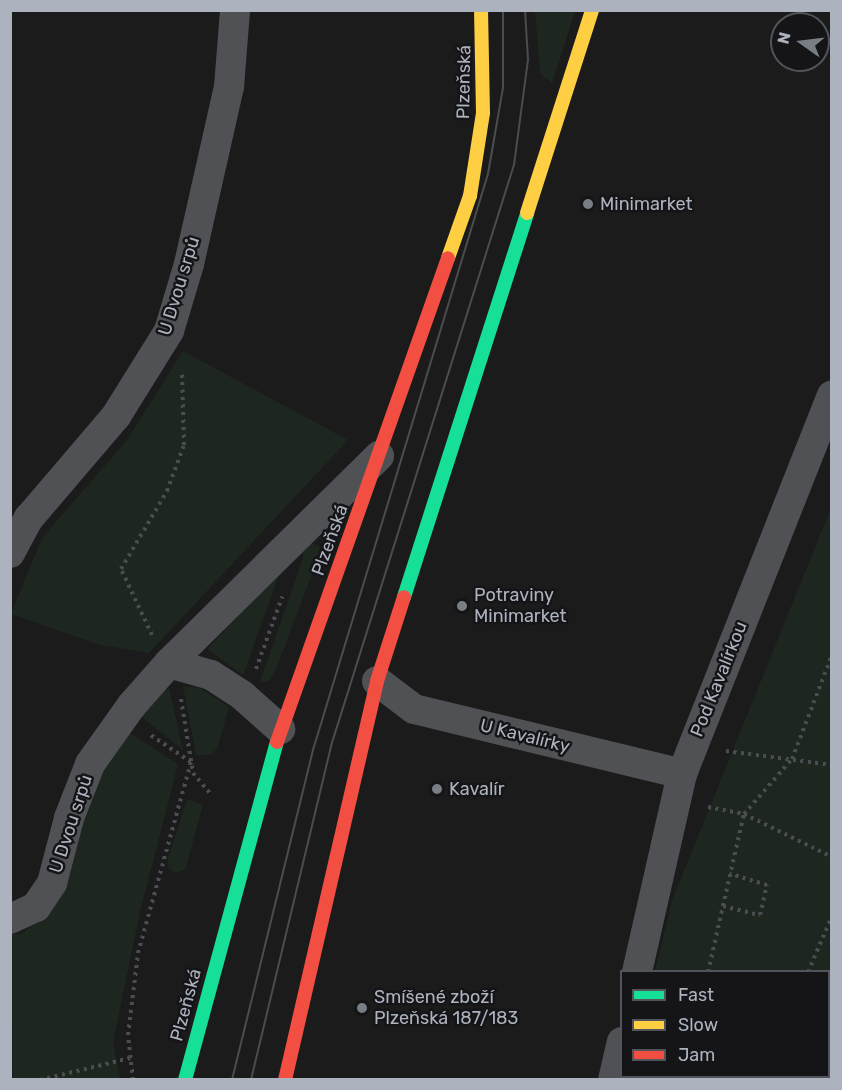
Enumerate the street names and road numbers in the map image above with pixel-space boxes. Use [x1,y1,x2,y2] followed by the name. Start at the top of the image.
[453,45,475,119] street label: Plzeňská
[154,234,204,338] street label: U Dvou srpů
[307,501,353,579] street label: Plzeňská
[686,618,752,740] street label: Pod Kavalírkou
[478,714,572,758] street label: U Kavalírky
[45,772,97,876] street label: U Dvou srpů
[166,966,206,1044] street label: Plzeňská

